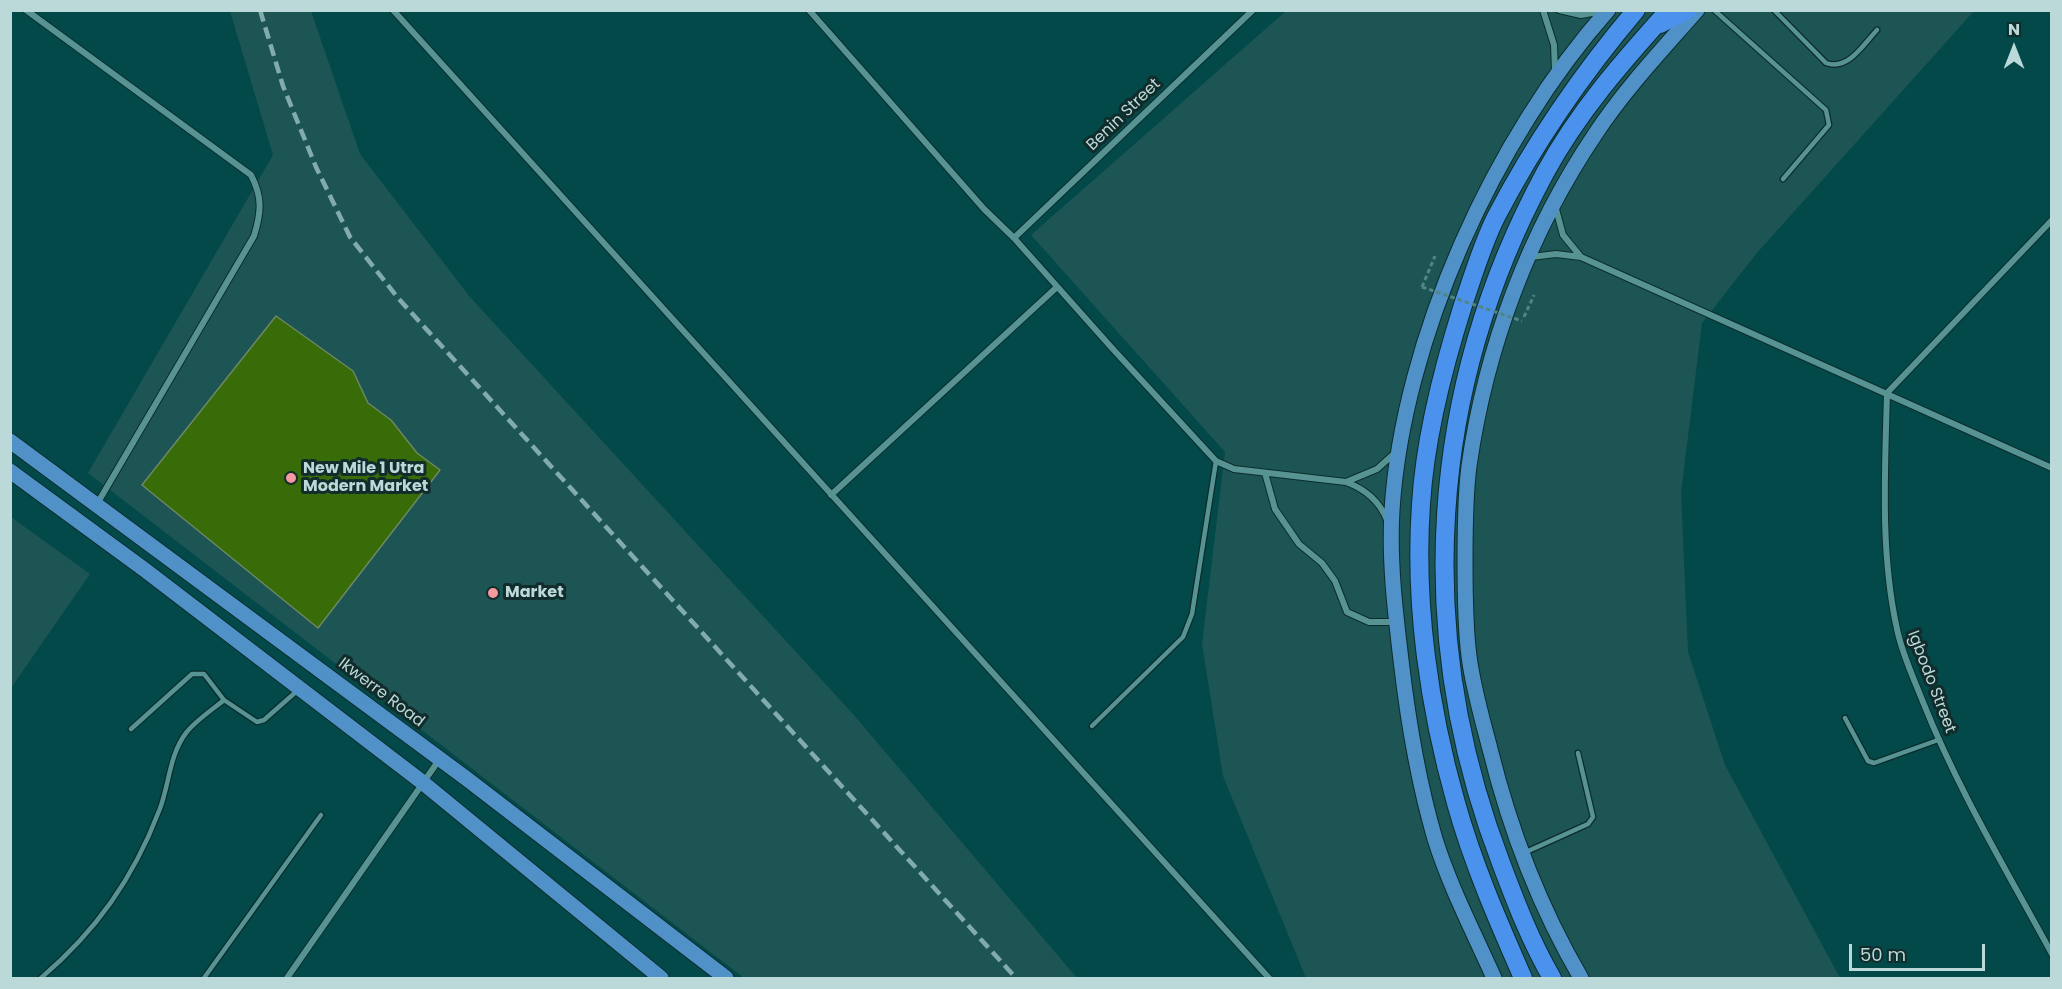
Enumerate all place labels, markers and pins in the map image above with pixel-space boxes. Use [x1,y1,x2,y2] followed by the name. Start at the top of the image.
[303,459,428,497] place label: New Mile 1 Utra Modern Market
[284,471,298,485] marker: New Mile 1 Utra Modern Market
[505,583,564,603] place label: Market
[486,586,500,600] marker: Market

